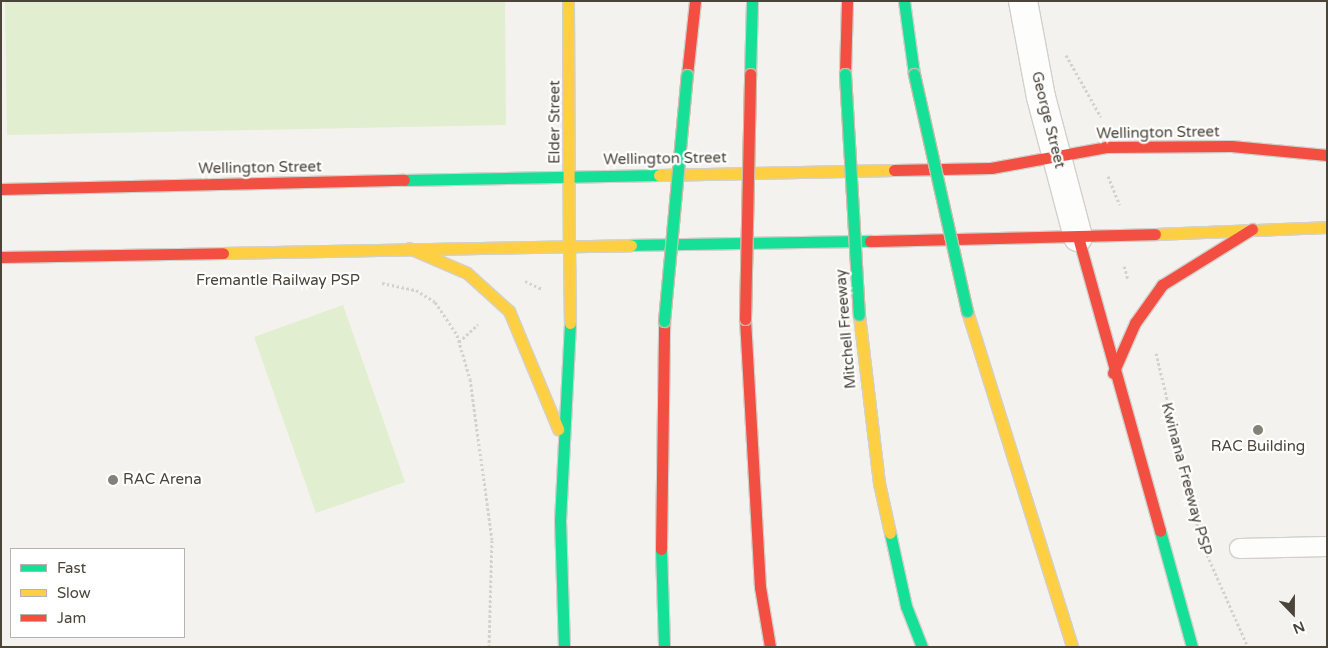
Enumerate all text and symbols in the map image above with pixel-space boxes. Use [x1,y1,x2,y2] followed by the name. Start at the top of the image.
[1027,70,1069,170] street label: George Street
[546,80,564,164] street label: Elder Street
[1096,123,1220,143] street label: Wellington Street
[603,149,727,169] street label: Wellington Street
[198,158,322,178] street label: Wellington Street
[832,268,860,390] street label: Mitchell Freeway
[196,272,360,290] street label: Fremantle Railway PSP
[1157,401,1215,557] street label: Kwinana Freeway PSP
[1252,424,1264,436] marker: RAC Building
[1211,438,1305,456] place label: RAC Building
[123,471,202,489] place label: RAC Arena
[107,474,119,486] marker: RAC Arena
[10,548,185,638] legend
[57,559,86,577] text: Fast
[57,584,91,602] text: Slow
[1268,588,1318,638] north arrow
[57,609,86,627] text: Jam
[1290,617,1307,637] text: N

